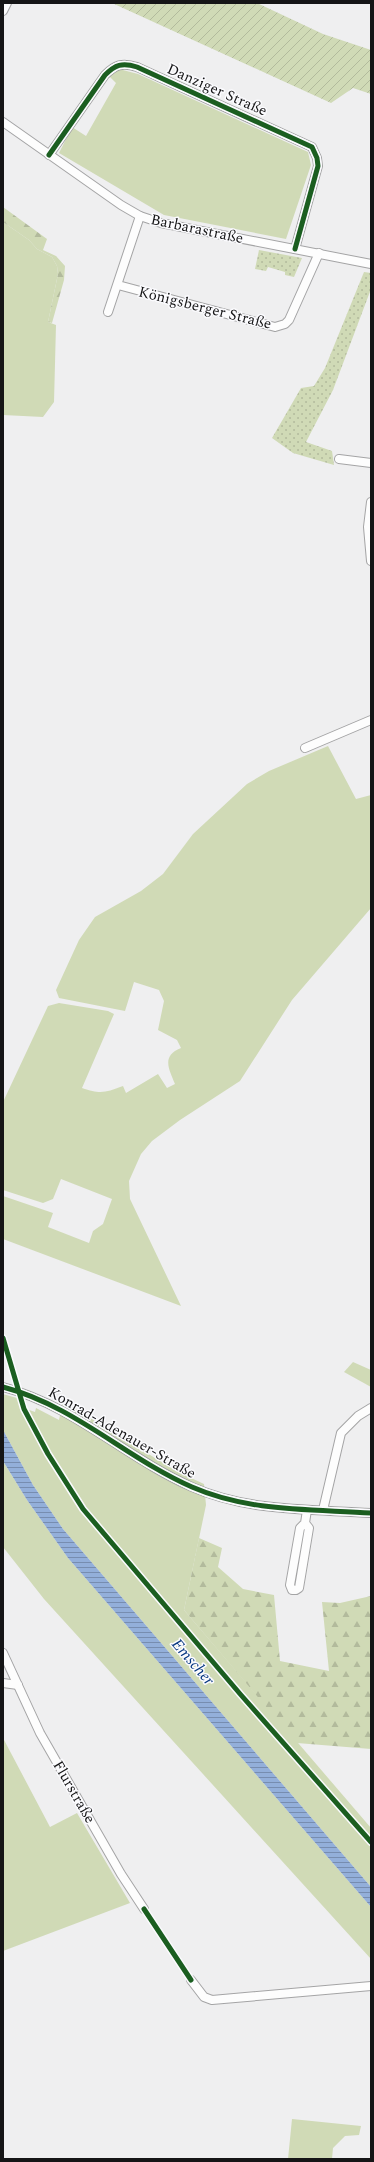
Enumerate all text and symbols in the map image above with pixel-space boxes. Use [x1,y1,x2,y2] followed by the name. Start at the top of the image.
[163,58,271,122] street label: Danziger Straße
[149,208,245,250] street label: Barbarastraße
[136,280,274,336] street label: Königsberger Straße
[44,1381,200,1485] street label: Konrad-Adenauer-Straße
[166,1633,221,1691] water label: Emscher
[47,1756,101,1828] street label: Flurstraße

